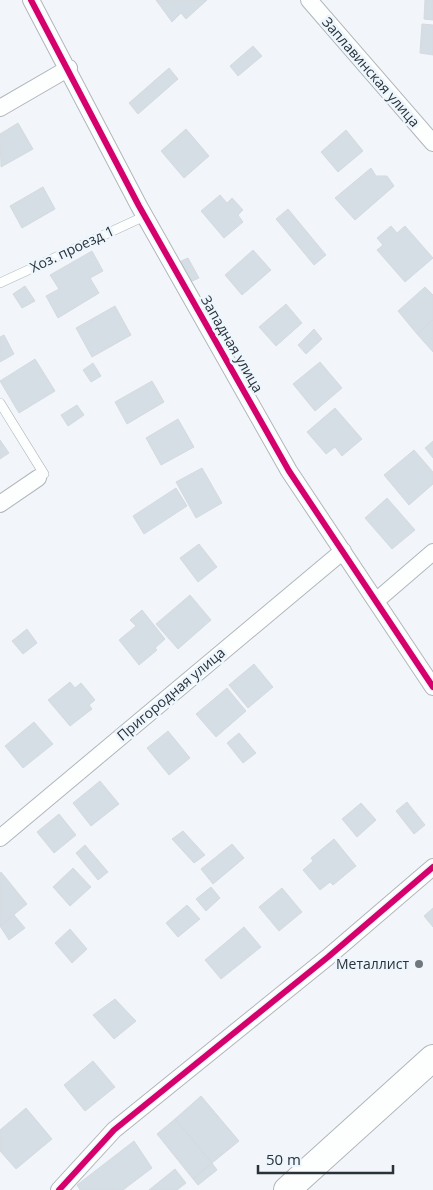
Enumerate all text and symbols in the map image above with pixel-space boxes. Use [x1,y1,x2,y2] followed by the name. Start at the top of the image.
[318,13,424,131] street label: Заплавинская улица
[27,221,117,276] street label: Хоз. проезд 1
[197,292,268,396] street label: Западная улица
[113,643,229,744] street label: Пригородная улица
[336,954,409,973] place label: Металлист
[413,958,425,970] marker: Металлист
[258,1142,393,1174] scale bar
[266,1149,301,1169] text: 50 m

